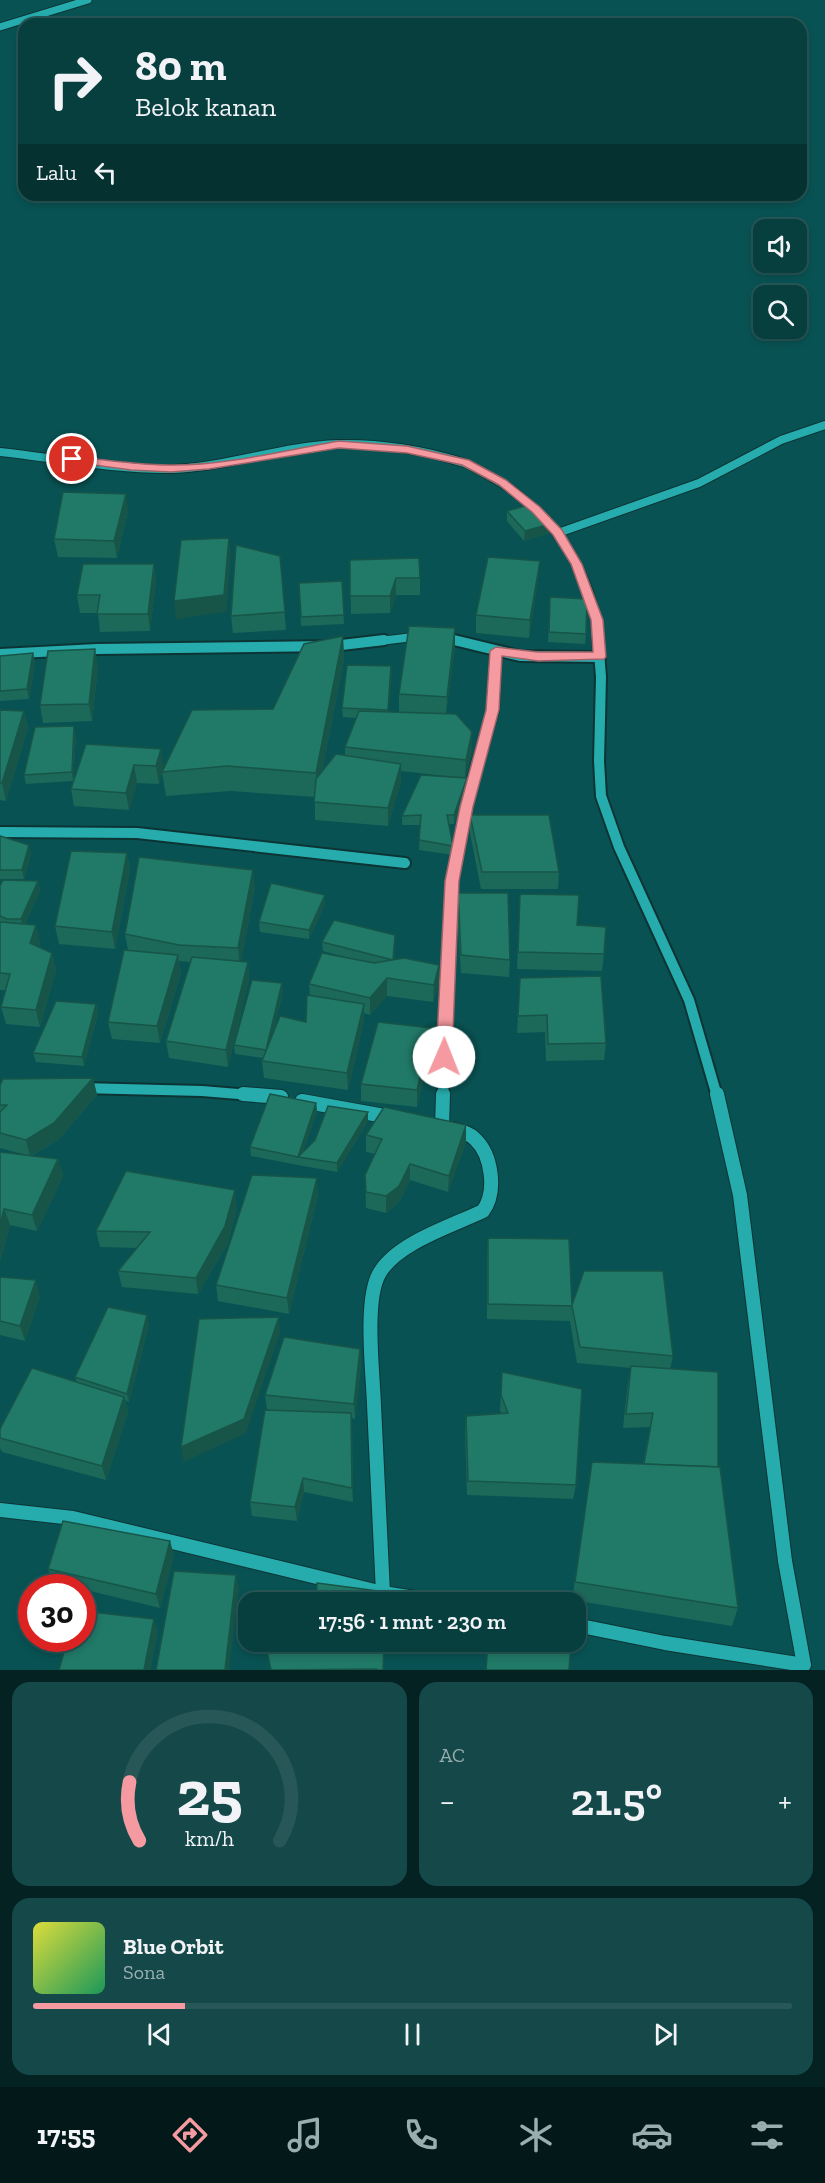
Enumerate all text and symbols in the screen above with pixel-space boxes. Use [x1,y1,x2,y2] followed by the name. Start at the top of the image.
[135,40,226,91] text: 80 m
[36,42,114,120] icon: right
[135,91,276,123] text: Belok kanan
[89,156,122,189] icon: left
[36,159,77,186] text: Lalu
[753,219,807,339] map controls
[753,219,807,273] button: sound
[753,285,807,339] button: search
[46,433,97,484] pin
[55,442,88,475] icon: arrive
[412,1025,476,1089] position arrow
[18,1574,96,1652] speed limit sign: 30
[318,1608,506,1635] text: 17:56 · 1 mnt · 230 m
[440,1743,465,1767] text: AC
[176,1756,242,1831] text: 25
[571,1773,662,1827] text: 21.5°
[440,1781,455,1820] text: −
[778,1781,792,1820] text: +
[185,1826,234,1851] text: km/h
[123,1933,223,1960] text: Blue Orbit
[123,1960,165,1984] text: Sona
[143,2018,176,2051] icon: previous
[396,2018,429,2051] icon: pause
[649,2018,682,2051] icon: next
[169,2114,211,2156] icon: directions
[284,2114,326,2156] icon: music
[400,2114,442,2156] icon: phone
[515,2114,557,2156] icon: climate
[631,2114,673,2156] icon: car
[746,2114,788,2156] icon: filters
[37,2119,95,2151] text: 17:55

